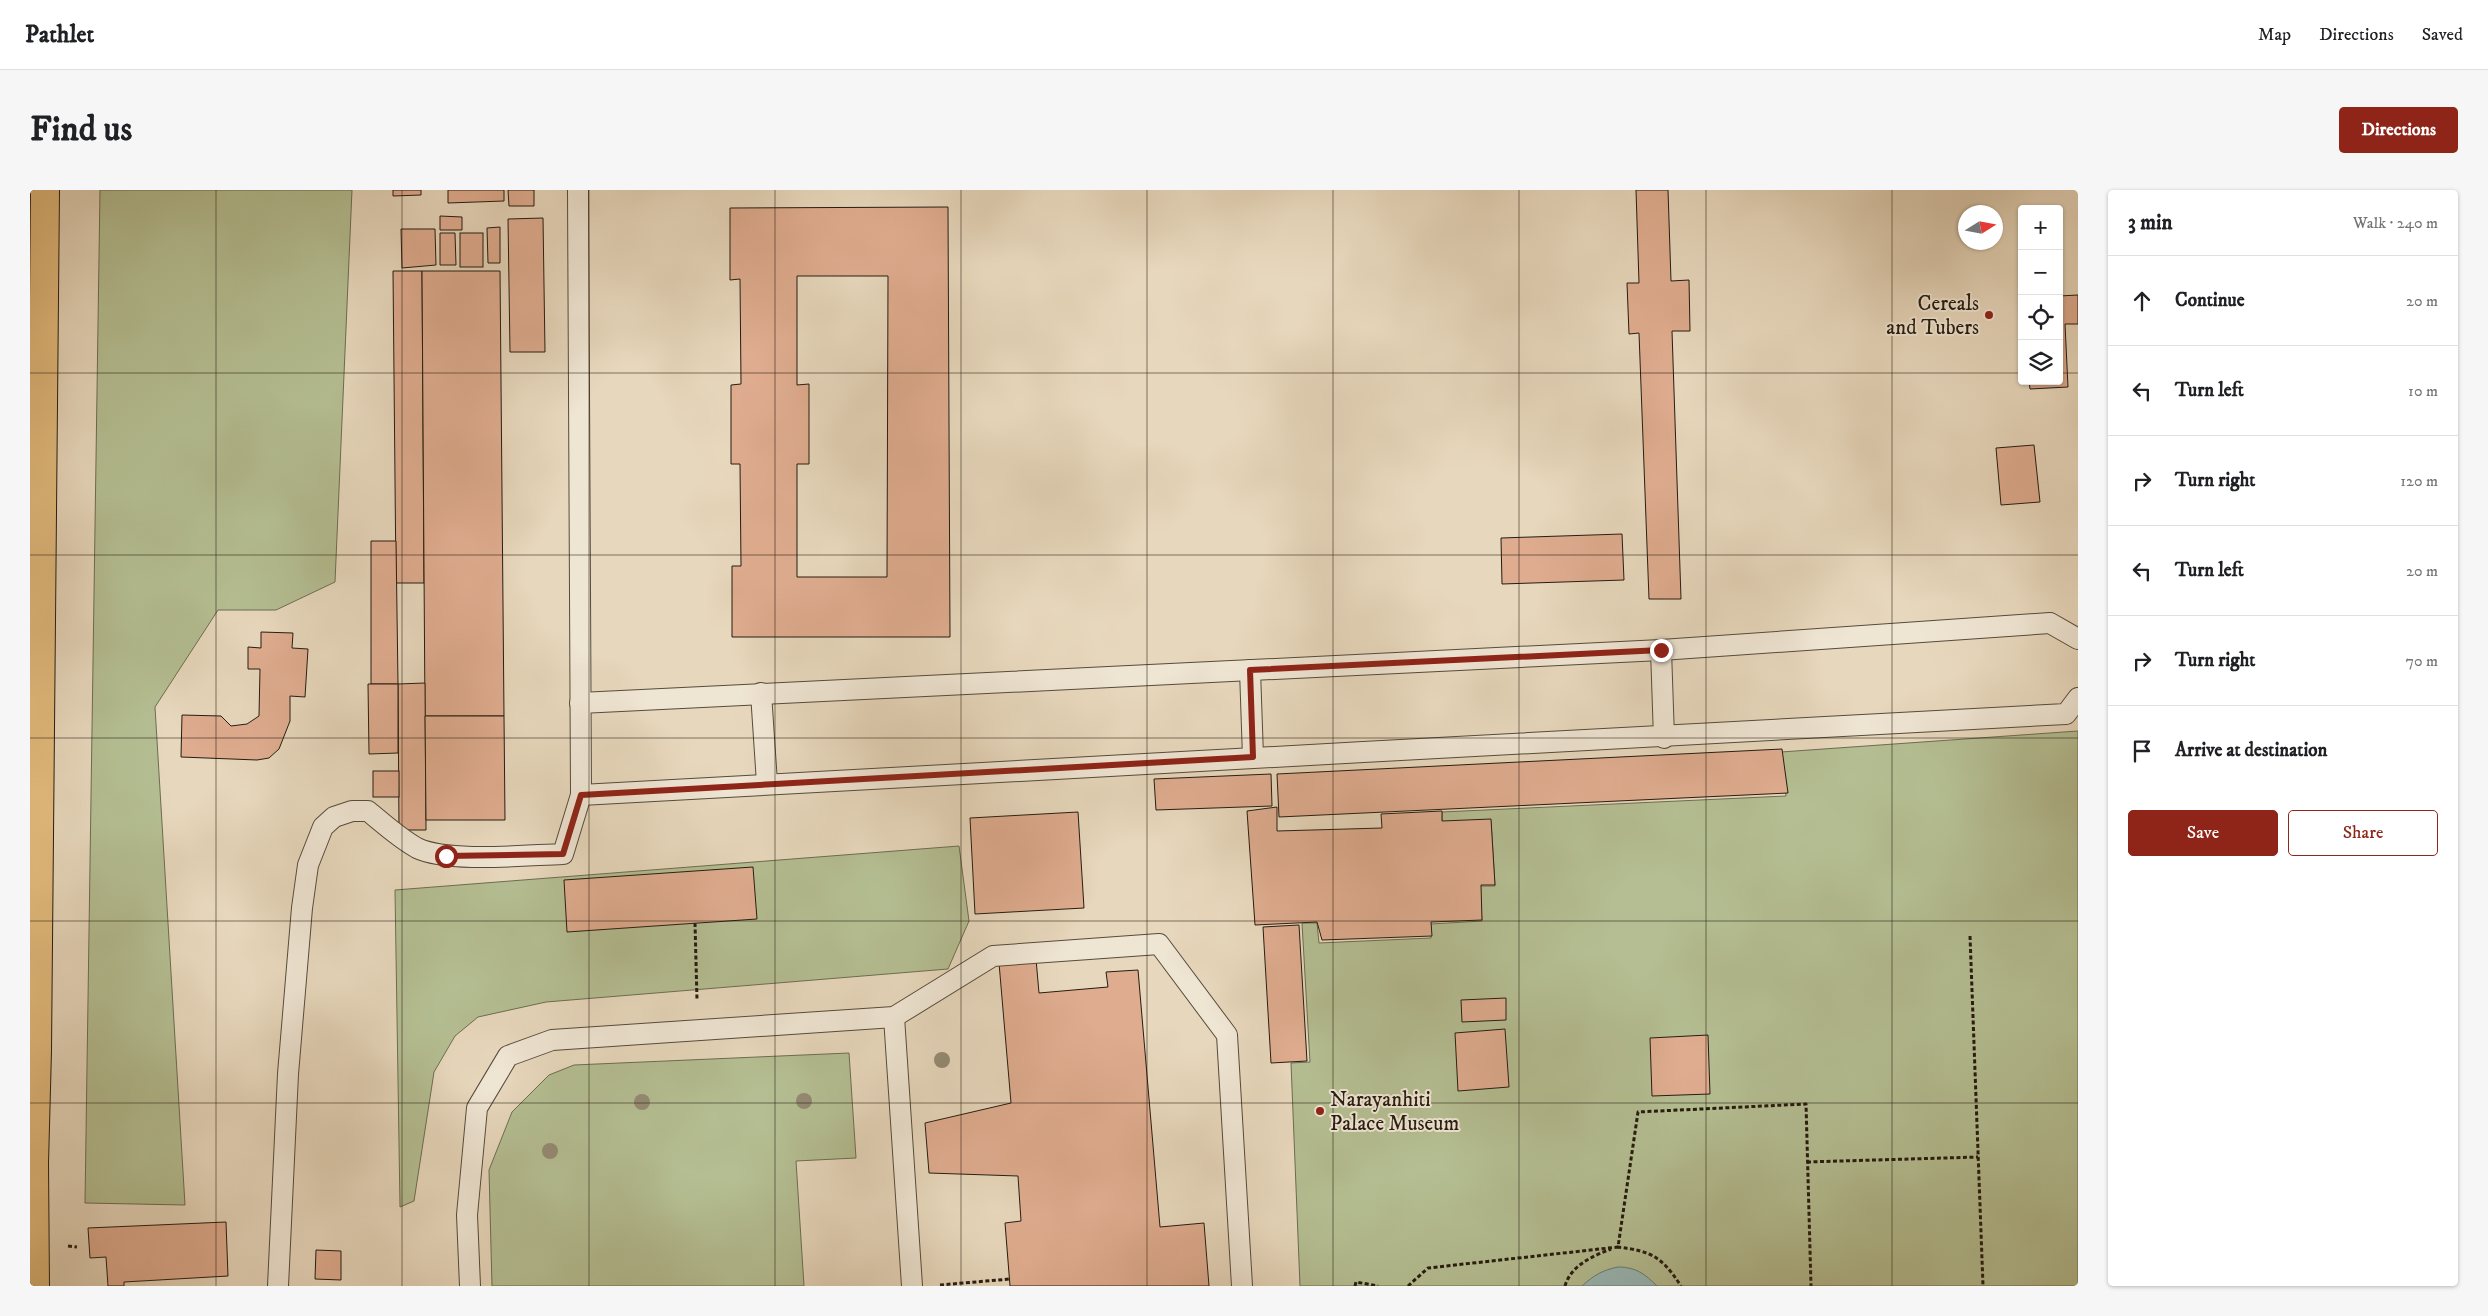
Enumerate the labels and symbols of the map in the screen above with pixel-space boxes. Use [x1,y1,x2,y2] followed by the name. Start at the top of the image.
[1958,205,2003,250] north arrow
[1886,291,1979,341] place label: Cereals and Tubers
[1983,309,1995,321] marker: Cereals and Tubers
[1650,639,1673,662] route end
[435,845,458,868] route start
[1330,1087,1459,1137] place label: Narayanhiti Palace Museum
[1314,1105,1326,1117] marker: Narayanhiti Palace Museum

